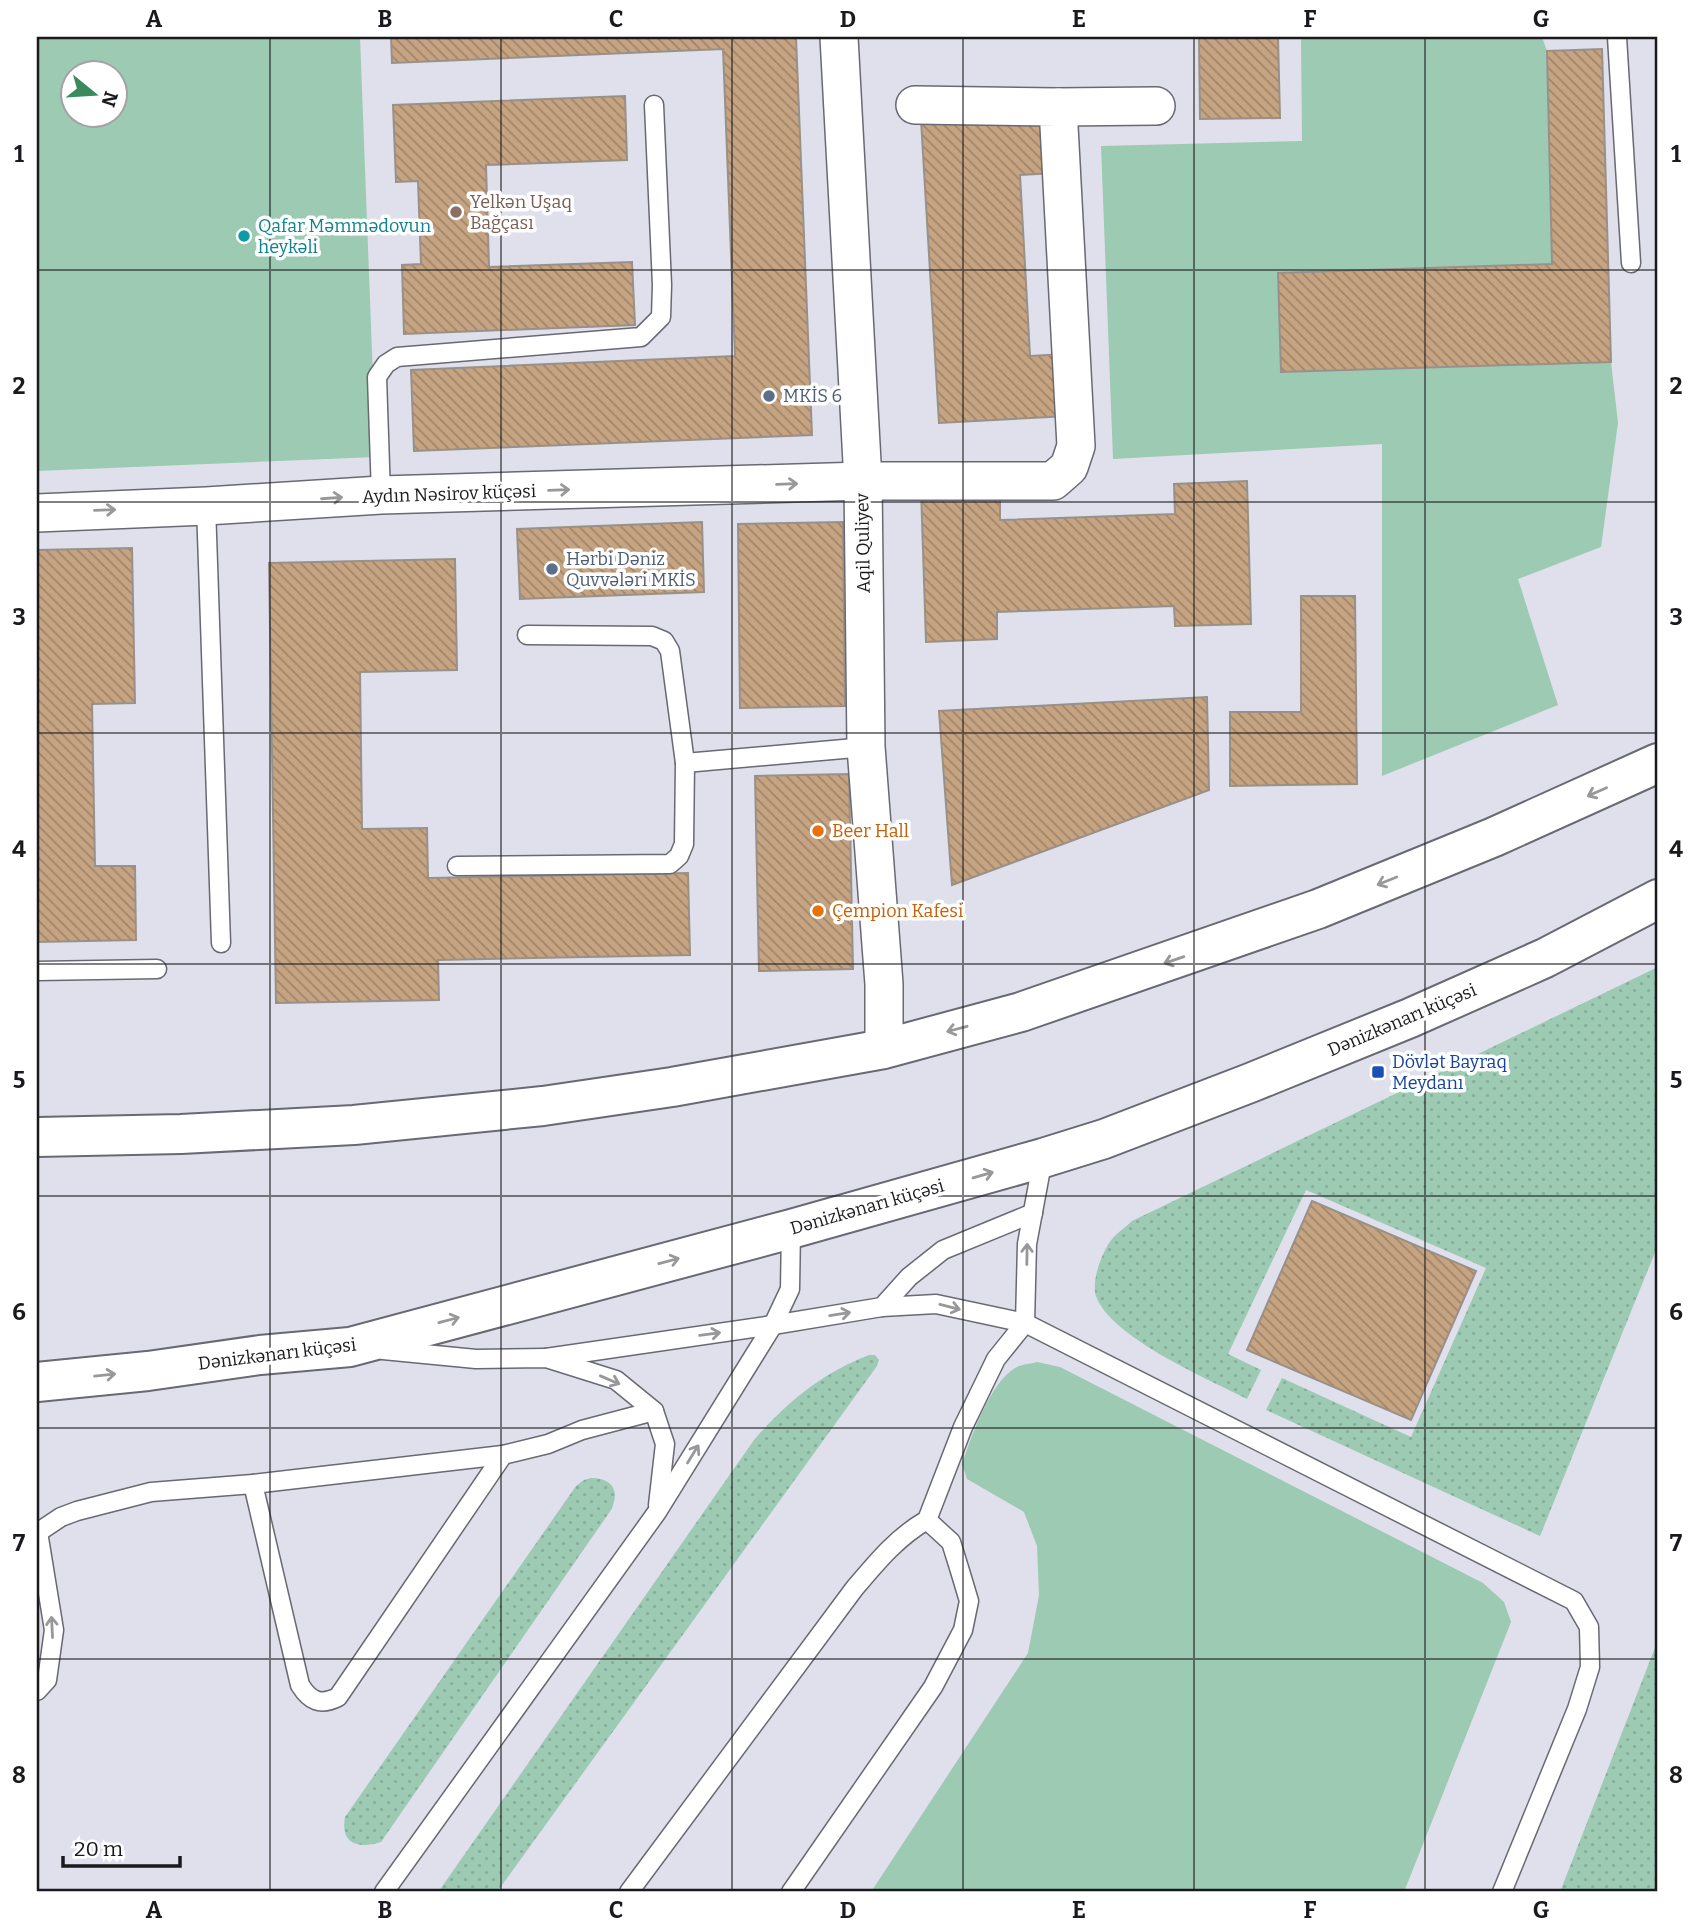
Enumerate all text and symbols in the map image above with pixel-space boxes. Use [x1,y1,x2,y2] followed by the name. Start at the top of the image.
[146,5,163,33] text: A
[378,5,392,33] text: B
[609,5,623,33] text: C
[840,5,856,33] text: D
[1072,5,1086,33] text: E
[1304,5,1317,33] text: F
[1533,5,1550,33] text: G
[60,60,130,130] north arrow
[96,89,123,110] text: N
[14,140,24,168] text: 1
[1671,140,1681,168] text: 1
[470,191,572,234] place label: Yelkən Uşaq Bağçası
[448,204,464,220] marker: Yelkən Uşaq Bağçası
[258,215,432,258] place label: Qafar Məmmədovun heykəli
[236,228,252,244] marker: Qafar Məmmədovun heykəli
[13,372,26,400] text: 2
[1670,372,1683,400] text: 2
[783,385,842,407] place label: MKİS 6
[761,388,777,404] marker: MKİS 6
[775,477,798,490] one-way arrow
[362,480,536,508] street label: Aydın Nəsirov küçəsi
[548,483,571,497] one-way arrow
[320,491,343,504] one-way arrow
[851,492,875,593] street label: Aqil Quliyev
[93,504,116,517] one-way arrow
[566,548,696,591] place label: Hərbi Dəniz Quvvələri MKİS
[544,561,560,577] marker: Hərbi Dəniz Quvvələri MKİS
[12,603,26,631] text: 3
[1669,603,1683,631] text: 3
[1586,786,1608,799] one-way arrow
[832,820,909,842] place label: Beer Hall
[810,823,826,839] marker: Beer Hall
[12,835,26,863] text: 4
[1669,835,1683,863] text: 4
[1377,875,1398,888] one-way arrow
[832,900,963,922] place label: Çempion Kafesi
[810,903,826,919] marker: Çempion Kafesi
[1163,955,1185,967] one-way arrow
[1324,979,1480,1061] street label: Dənizkənarı küçəsi
[946,1023,969,1036] one-way arrow
[1392,1051,1507,1094] place label: Dövlət Bayraq Meydanı
[1370,1064,1386,1080] marker: Dövlət Bayraq Meydanı
[13,1066,25,1094] text: 5
[1670,1066,1682,1094] text: 5
[972,1167,994,1180] one-way arrow
[787,1174,947,1240] street label: Dənizkənarı küçəsi
[1020,1243,1034,1266] one-way arrow
[657,1254,680,1267] one-way arrow
[12,1298,26,1326] text: 6
[1669,1298,1683,1326] text: 6
[938,1301,961,1314] one-way arrow
[828,1307,851,1320] one-way arrow
[438,1313,460,1326] one-way arrow
[698,1328,721,1341] one-way arrow
[197,1333,357,1375] street label: Dənizkənarı küçəsi
[93,1369,115,1382] one-way arrow
[598,1374,620,1387] one-way arrow
[687,1444,701,1464] one-way arrow
[13,1529,26,1557] text: 7
[1670,1529,1683,1557] text: 7
[45,1616,58,1639] one-way arrow
[12,1761,26,1789] text: 8
[1669,1761,1683,1789] text: 8
[63,1824,180,1868] scale bar
[74,1836,123,1862] text: 20 m
[146,1896,163,1924] text: A
[378,1896,392,1924] text: B
[609,1896,623,1924] text: C
[840,1896,856,1924] text: D
[1072,1896,1086,1924] text: E
[1304,1896,1317,1924] text: F
[1533,1896,1550,1924] text: G

